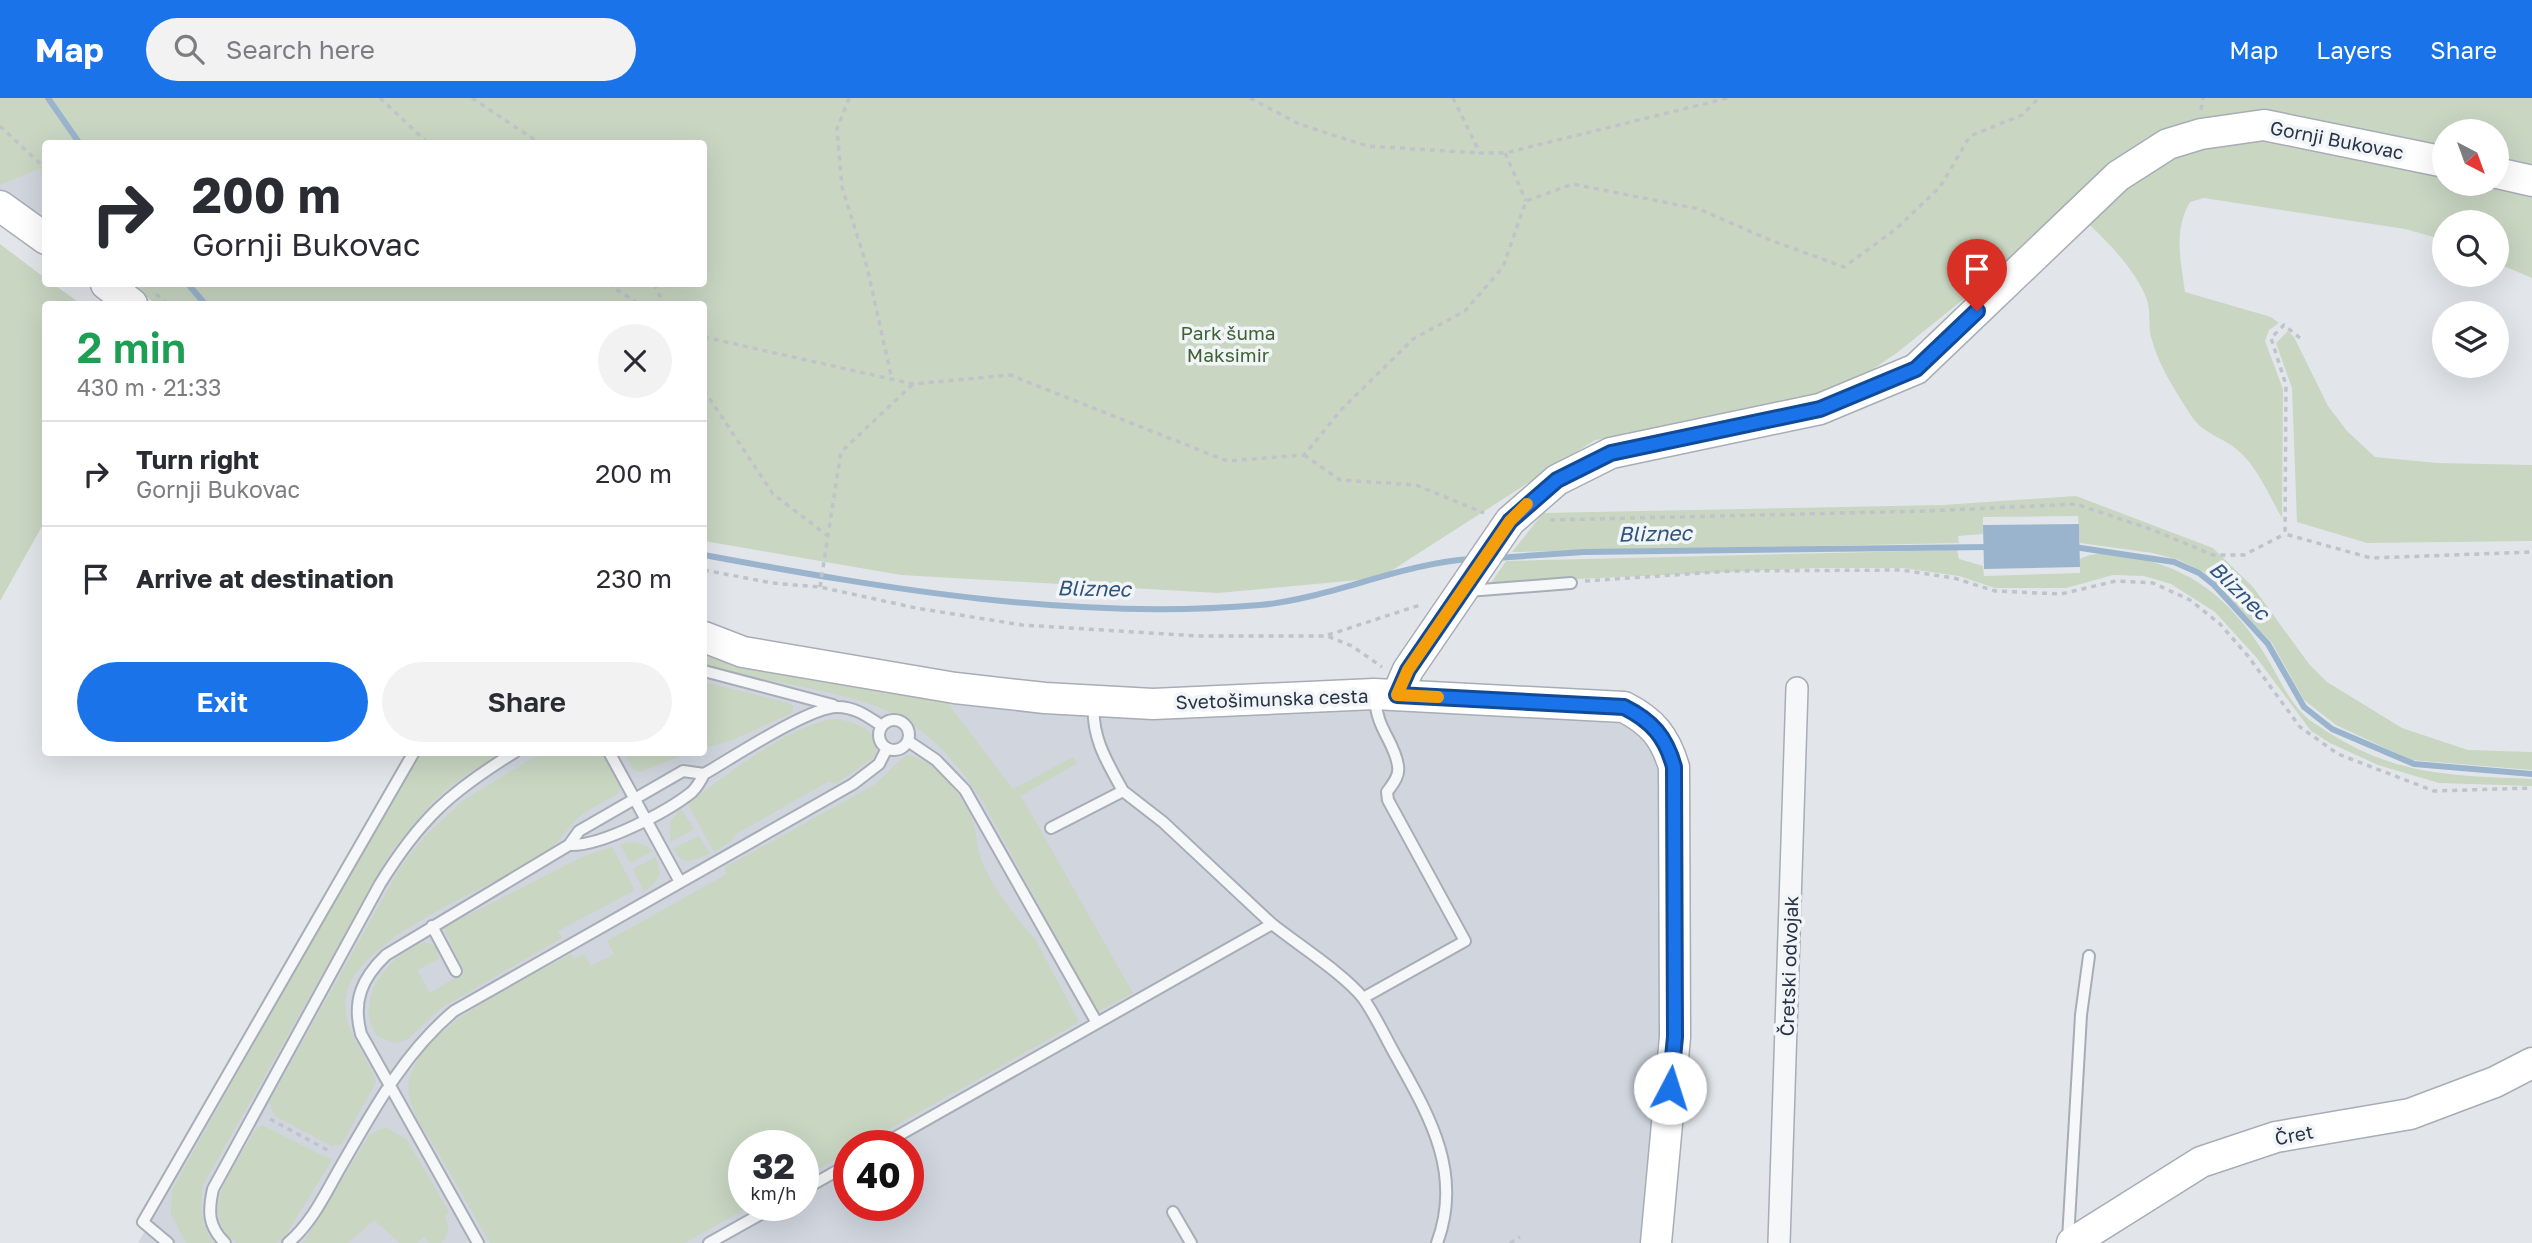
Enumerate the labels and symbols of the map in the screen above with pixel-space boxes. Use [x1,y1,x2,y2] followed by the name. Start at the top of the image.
[2268,115,2406,164] street label: Gornji Bukovac
[2432,119,2510,196] north arrow
[1947,239,2007,311] pin
[1180,321,1276,366] park label: Park šuma Maksimir
[1618,519,1694,547] water label: Bliznec
[2204,555,2276,626] water label: Bliznec
[1057,574,1133,602] water label: Bliznec
[1175,684,1369,713] street label: Svetošimunska cesta
[1775,895,1802,1037] street label: Čretski odvojak
[1633,1051,1707,1125] position arrow
[2273,1120,2315,1149] street label: Čret
[833,1130,924,1221] speed limit sign: 40

